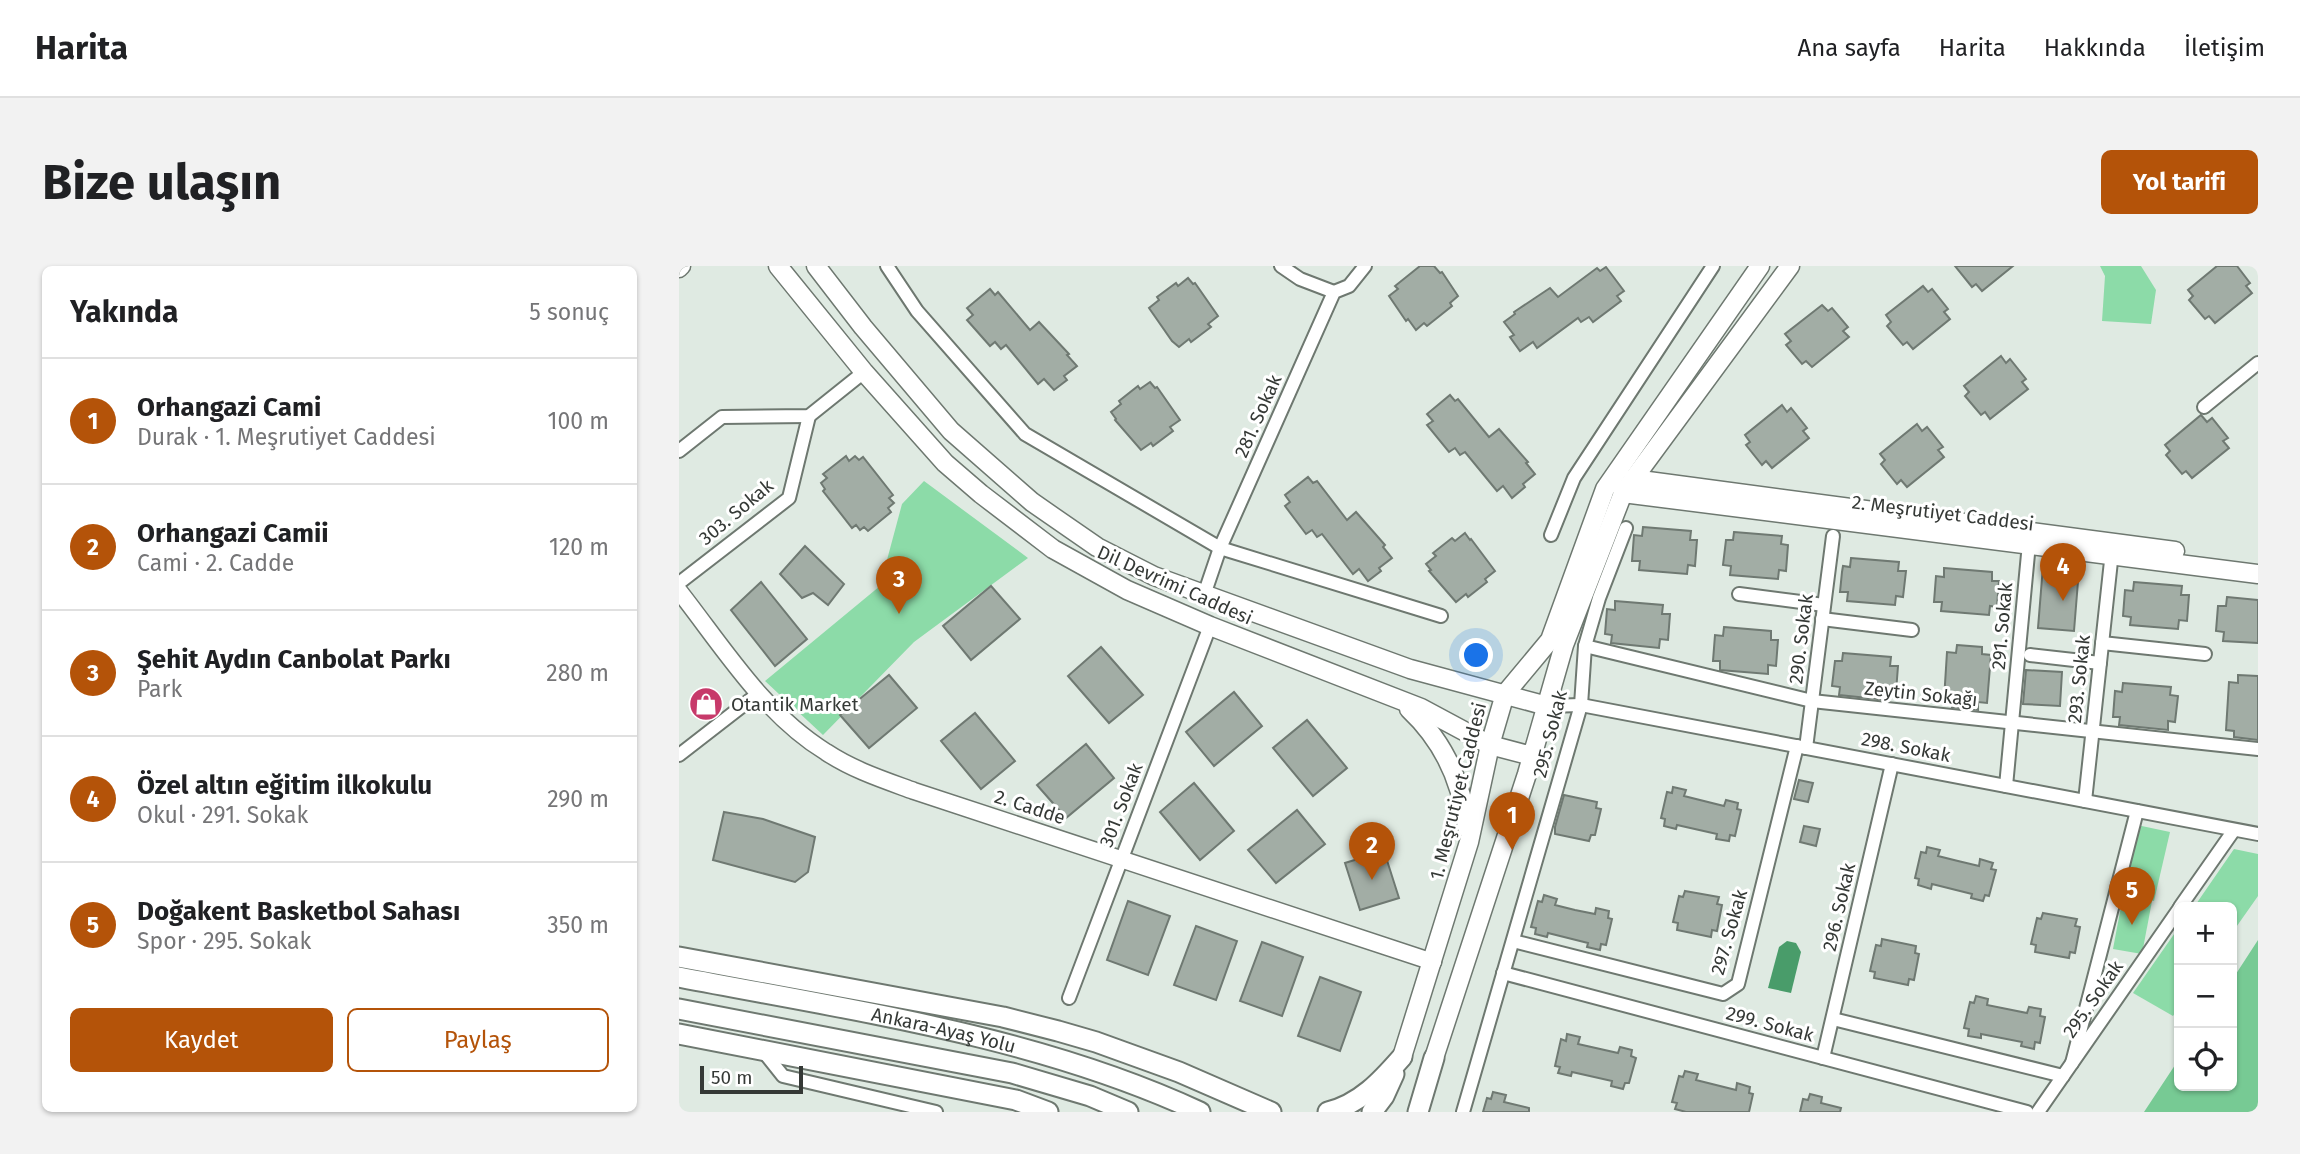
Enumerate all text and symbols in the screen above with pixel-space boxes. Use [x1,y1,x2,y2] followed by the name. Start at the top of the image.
[35,28,128,68] text: Harita
[1797,34,1901,62] text: Ana sayfa
[1939,34,2006,62] text: Harita
[2044,34,2146,62] text: Hakkında
[2184,34,2265,62] text: İletişim
[2101,150,2258,214] button: Yol tarifi
[42,153,281,212] text: Bize ulaşın
[70,294,178,330] text: Yakında
[529,298,609,326] text: 5 sonuç
[1230,371,1287,461] street label: 281. Sokak
[137,392,321,423] text: Orhangazi Cami
[88,407,98,435] text: 1
[548,407,609,435] text: 100 m
[137,423,436,451] text: Durak · 1. Meşrutiyet Caddesi
[694,474,778,550] street label: 303. Sokak
[1851,490,2035,536] street label: 2. Meşrutiyet Caddesi
[137,518,329,549] text: Orhangazi Camii
[87,533,99,561] text: 2
[549,533,609,561] text: 120 m
[1094,540,1256,630] street label: Dil Devrimi Caddesi
[2040,543,2086,601] pin: 4
[137,549,294,577] text: Cami · 2. Cadde
[876,556,922,614] pin: 3
[1987,581,2017,671] street label: 291. Sokak
[1784,592,1818,685] street label: 290. Sokak
[2063,633,2095,724] street label: 293. Sokak
[1459,638,1493,672] your location
[137,644,451,675] text: Şehit Aydın Canbolat Parkı
[87,659,99,687] text: 3
[546,659,609,687] text: 280 m
[137,675,182,703] text: Park
[1863,677,1979,711] street label: Zeytin Sokağı
[687,685,725,723] shop icon: Otantik Market
[1528,688,1572,780] street label: 295. Sokak
[731,693,859,716] place label: Otantik Market
[1425,700,1491,882] street label: 1. Meşrutiyet Caddesi
[1860,727,1953,767] street label: 298. Sokak
[1094,759,1148,850] street label: 301. Sokak
[137,770,432,801] text: Özel altın eğitim ilkokulu
[87,785,100,813] text: 4
[547,785,609,813] text: 290 m
[992,785,1068,829] street label: 2. Cadde
[1489,792,1535,850] pin: 1
[137,801,308,829] text: Okul · 291. Sokak
[1349,822,1395,880] pin: 2
[1818,860,1860,953] street label: 296. Sokak
[2109,867,2155,925] pin: 5
[1706,886,1752,977] street label: 297. Sokak
[137,896,460,927] text: Doğakent Basketbol Sahası
[2174,902,2237,1091] map controls
[2174,902,2237,965] button: +
[87,911,99,939] text: 5
[547,911,609,939] text: 350 m
[137,927,311,955] text: Spor · 295. Sokak
[2058,956,2128,1042] street label: 295. Sokak
[2174,965,2237,1028] button: −
[1724,1001,1817,1047] street label: 299. Sokak
[870,1002,1018,1058] street label: Ankara-Ayaş Yolu
[70,1008,333,1072] button: Kaydet
[347,1008,609,1072] button: Paylaş
[2174,1028,2237,1091] button: locate
[700,1063,803,1095] scale bar
[711,1066,752,1089] text: 50 m

